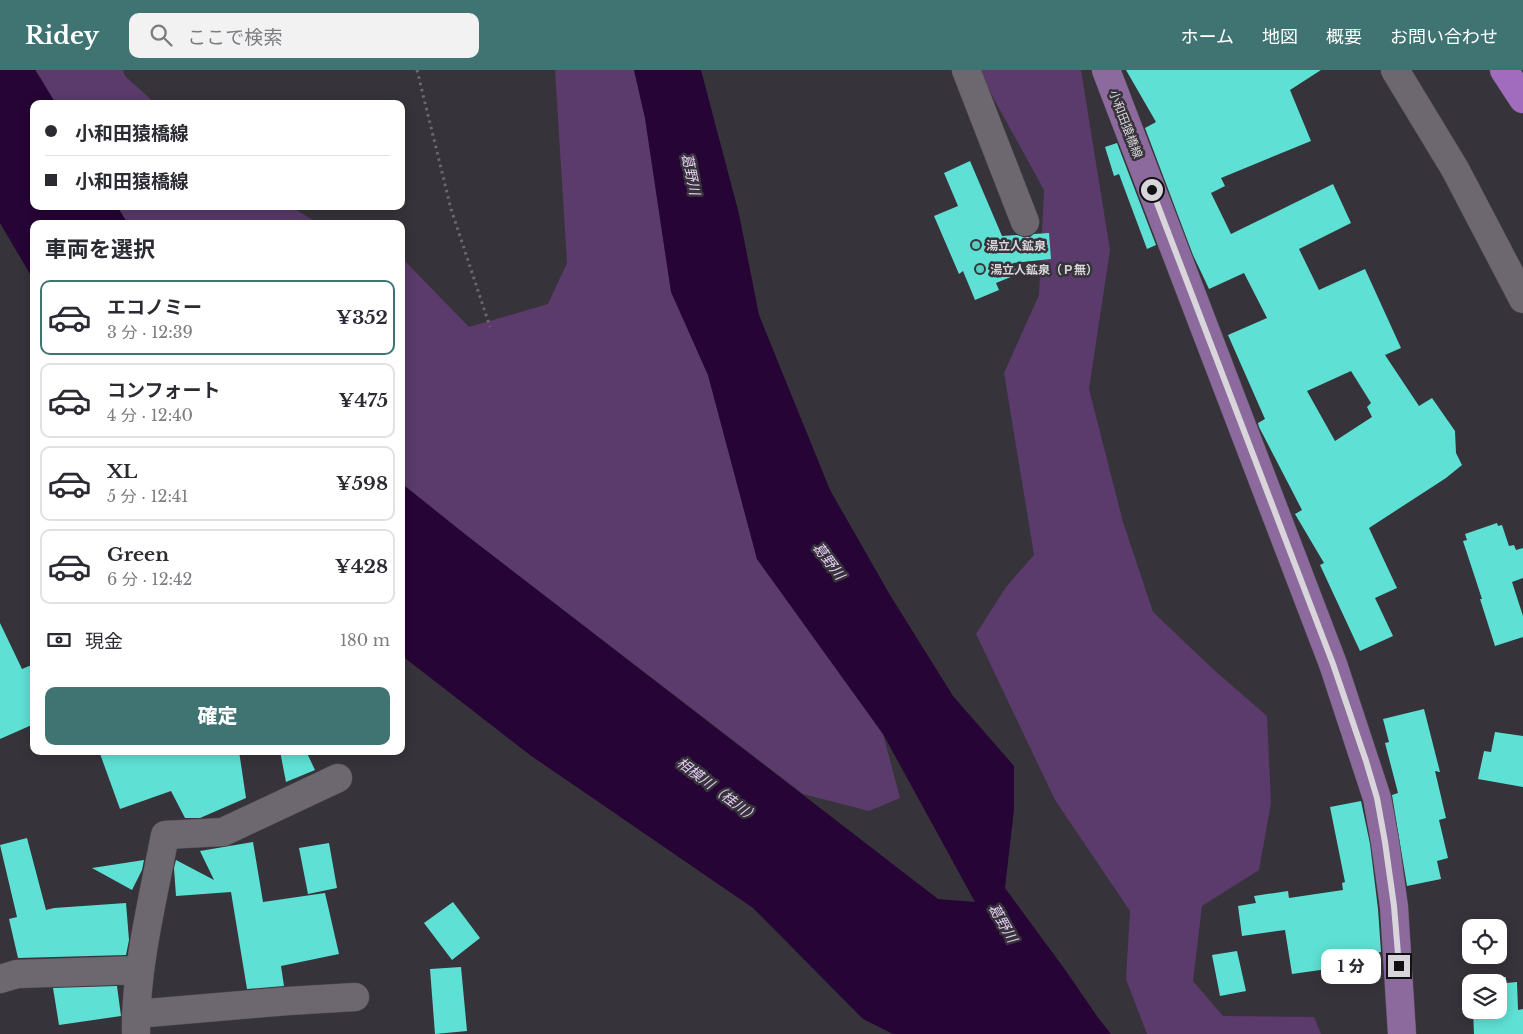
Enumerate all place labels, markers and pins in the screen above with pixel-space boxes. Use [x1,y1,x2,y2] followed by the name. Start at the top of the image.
[986,238,1046,253] place label: 湯立人鉱泉
[970,239,982,251] marker: 湯立人鉱泉
[990,262,1098,277] place label: 湯立人鉱泉（Ｐ無）
[974,263,986,275] marker: 湯立人鉱泉（Ｐ無）

